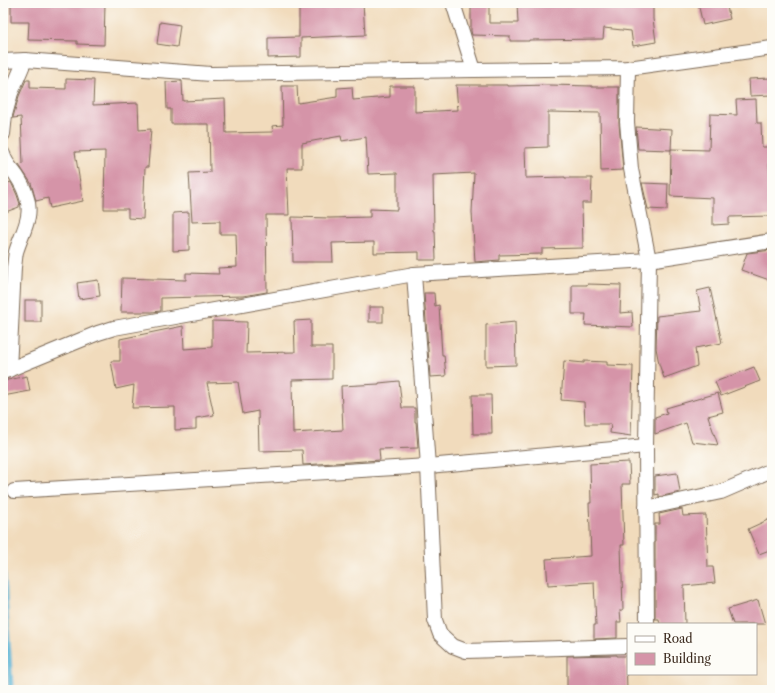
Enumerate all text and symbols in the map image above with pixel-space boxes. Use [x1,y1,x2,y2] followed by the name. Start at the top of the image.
[627,623,757,675] legend
[663,631,693,646] text: Road
[663,651,711,666] text: Building

